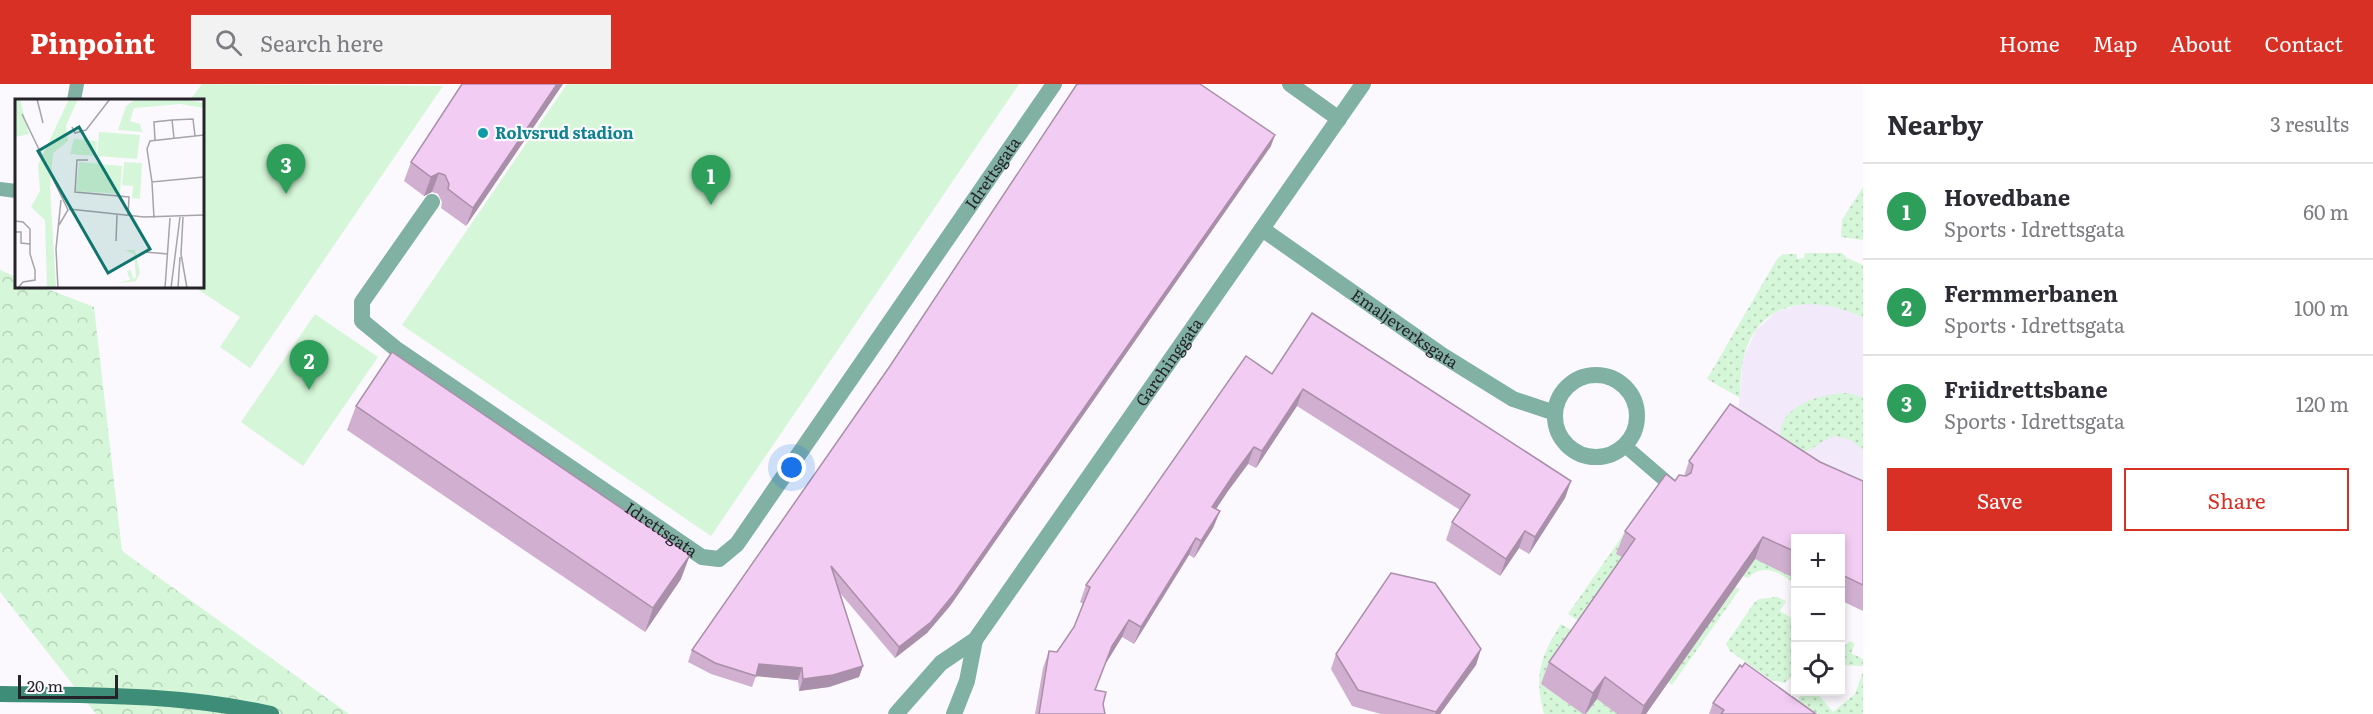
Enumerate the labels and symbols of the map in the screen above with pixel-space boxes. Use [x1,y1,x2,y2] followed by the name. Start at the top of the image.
[15,99,204,288] inset map
[495,120,634,144] place label: Rolvsrud stadion
[476,126,490,140] marker: Rolvsrud stadion
[958,131,1025,214] street label: Idrettsgata
[266,144,306,194] pin: 3
[692,156,730,205] pin: 1
[1347,282,1464,374] street label: Emaljeverksgata
[1129,312,1208,411] street label: Garchinggata
[290,340,328,390] pin: 2
[777,453,806,482] your location
[621,495,703,562] street label: Idrettsgata
[18,672,118,700] scale bar

